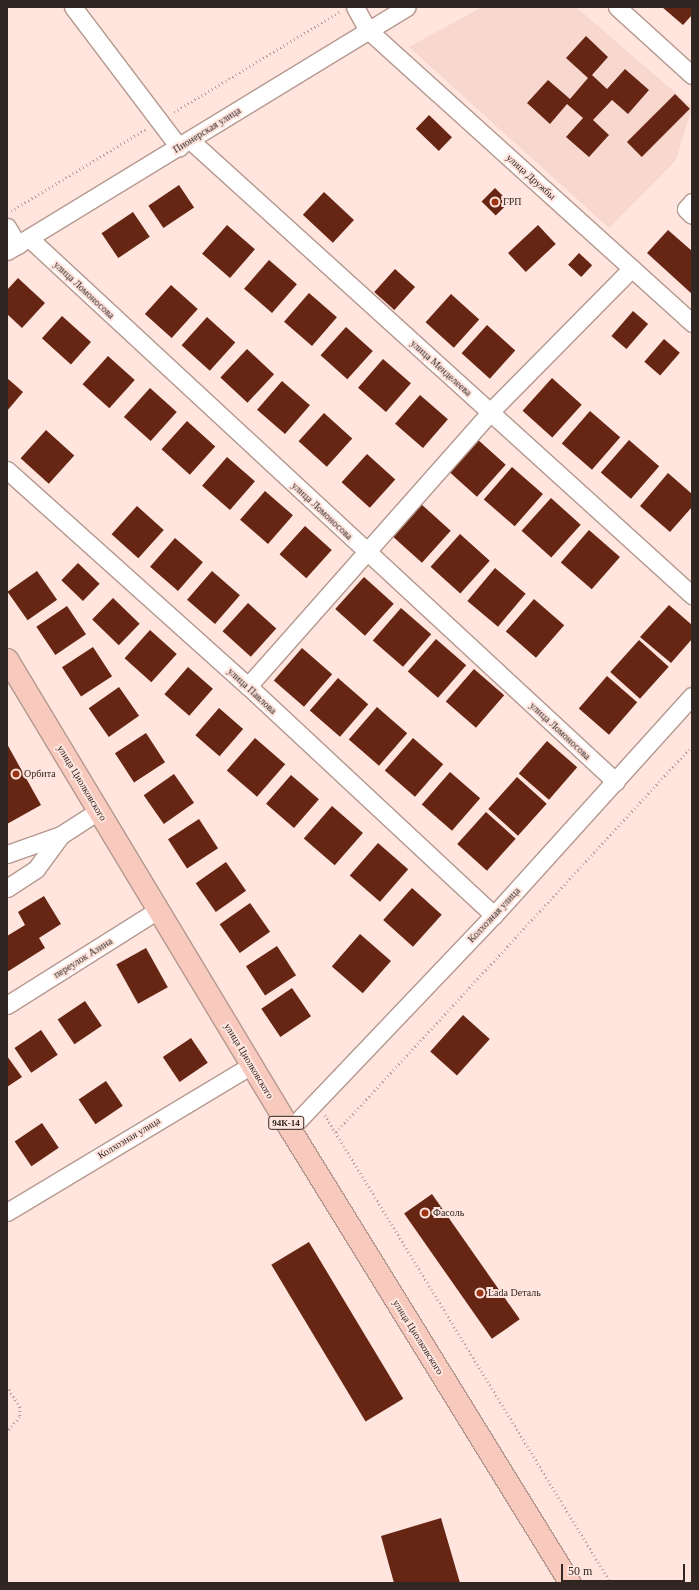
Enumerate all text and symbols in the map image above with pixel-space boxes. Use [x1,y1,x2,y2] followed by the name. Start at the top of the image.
[171,104,243,156] street label: Пионерская улица
[504,152,558,202] street label: улица Дружбы
[503,196,522,208] place label: ГРП
[490,197,500,207] marker: ГРП
[51,259,117,321] street label: улица Ломоносова
[408,337,474,399] street label: улица Менделеева
[289,480,355,542] street label: улица Ломоносова
[225,665,279,717] street label: улица Павлова
[527,700,593,762] street label: улица Ломоносова
[55,743,109,823] street label: улица Циолковского
[24,768,56,780] place label: Орбита
[11,769,21,779] marker: Орбита
[465,885,523,945] street label: Колхозная улица
[51,935,115,981] street label: переулок Азина
[222,1021,276,1101] street label: улица Циолковского
[95,1115,163,1161] street label: Колхозная улица
[268,1116,304,1130] road number: 94К-14
[433,1207,464,1219] place label: Фасоль
[420,1208,430,1218] marker: Фасоль
[488,1287,541,1299] place label: Lada Dеталь
[475,1288,485,1298] marker: Lada Dеталь
[390,1297,446,1377] street label: улица Циолковского
[563,1556,687,1582] scale bar
[568,1564,592,1578] text: 50 m

